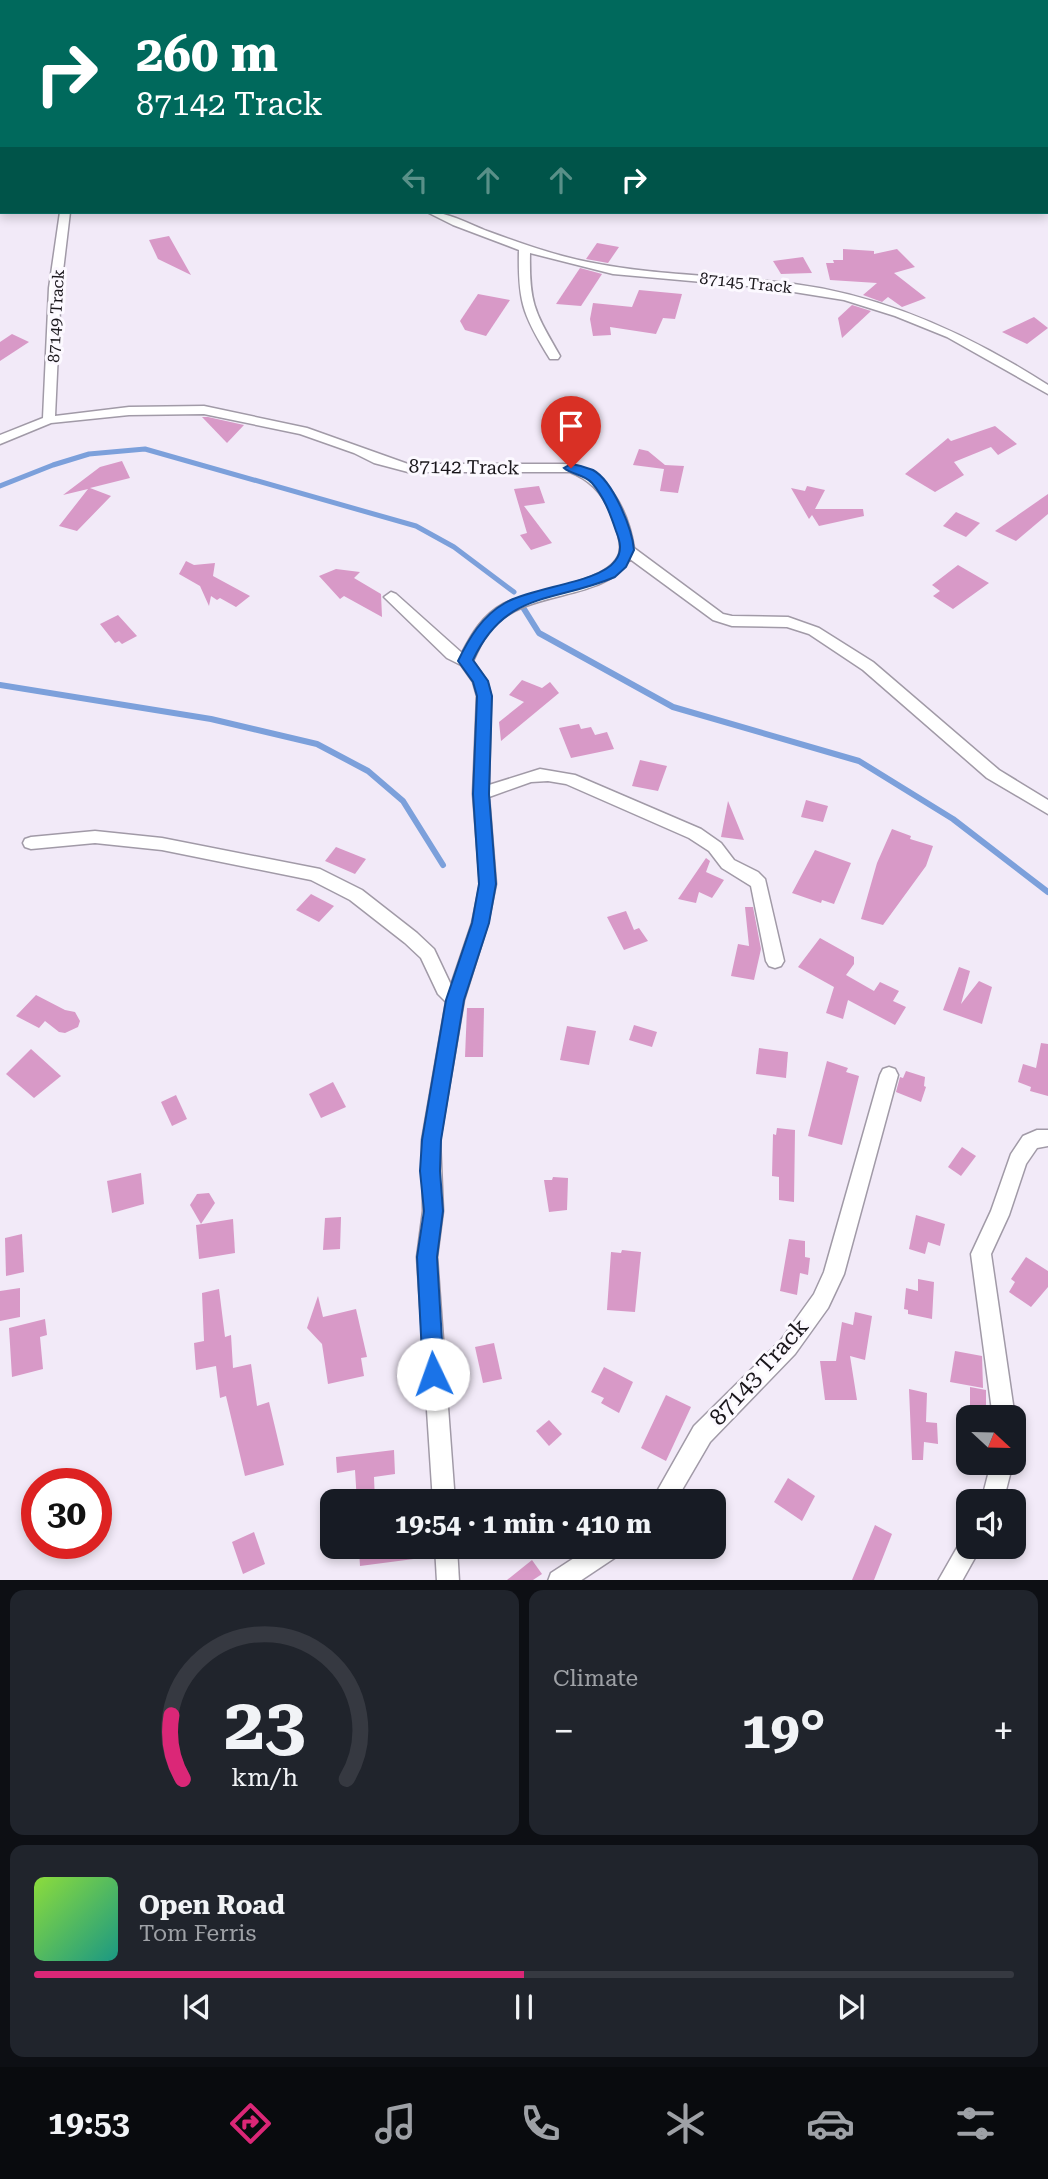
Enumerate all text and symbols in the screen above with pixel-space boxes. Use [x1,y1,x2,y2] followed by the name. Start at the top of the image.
[136,26,278,83] text: 260 m
[21,28,112,119] icon: right
[136,85,323,123] text: 87142 Track
[396,161,434,199] icon: left
[469,161,507,199] icon: ahead
[542,161,580,199] icon: ahead
[615,161,653,199] icon: right
[44,269,68,363] street label: 87149 Track
[699,269,793,297] street label: 87145 Track
[541,396,601,468] pin
[552,407,590,445] icon: arrive
[408,455,520,479] street label: 87142 Track
[704,1313,814,1431] street label: 87143 Track
[396,1337,470,1411] position arrow
[956,1405,1026,1475] north arrow
[956,1405,1026,1559] map controls
[21,1468,112,1559] speed limit sign: 30
[956,1489,1026,1559] button: sound
[395,1509,651,1539] text: 19:54 · 1 min · 410 m
[553,1665,638,1692] text: Climate
[224,1682,305,1767] text: 23
[741,1700,826,1761] text: 19°
[553,1709,574,1753] text: −
[993,1709,1014,1753] text: +
[231,1762,298,1791] text: km/h
[139,1890,285,1920] text: Open Road
[139,1920,256,1947] text: Tom Ferris
[178,1988,216,2026] icon: previous
[505,1988,543,2026] icon: pause
[832,1988,870,2026] icon: next
[226,2099,275,2148] icon: directions
[371,2099,420,2148] icon: music
[516,2099,565,2148] icon: phone
[661,2099,710,2148] icon: climate
[806,2099,855,2148] icon: car
[951,2099,1000,2148] icon: filters
[48,2104,130,2142] text: 19:53

